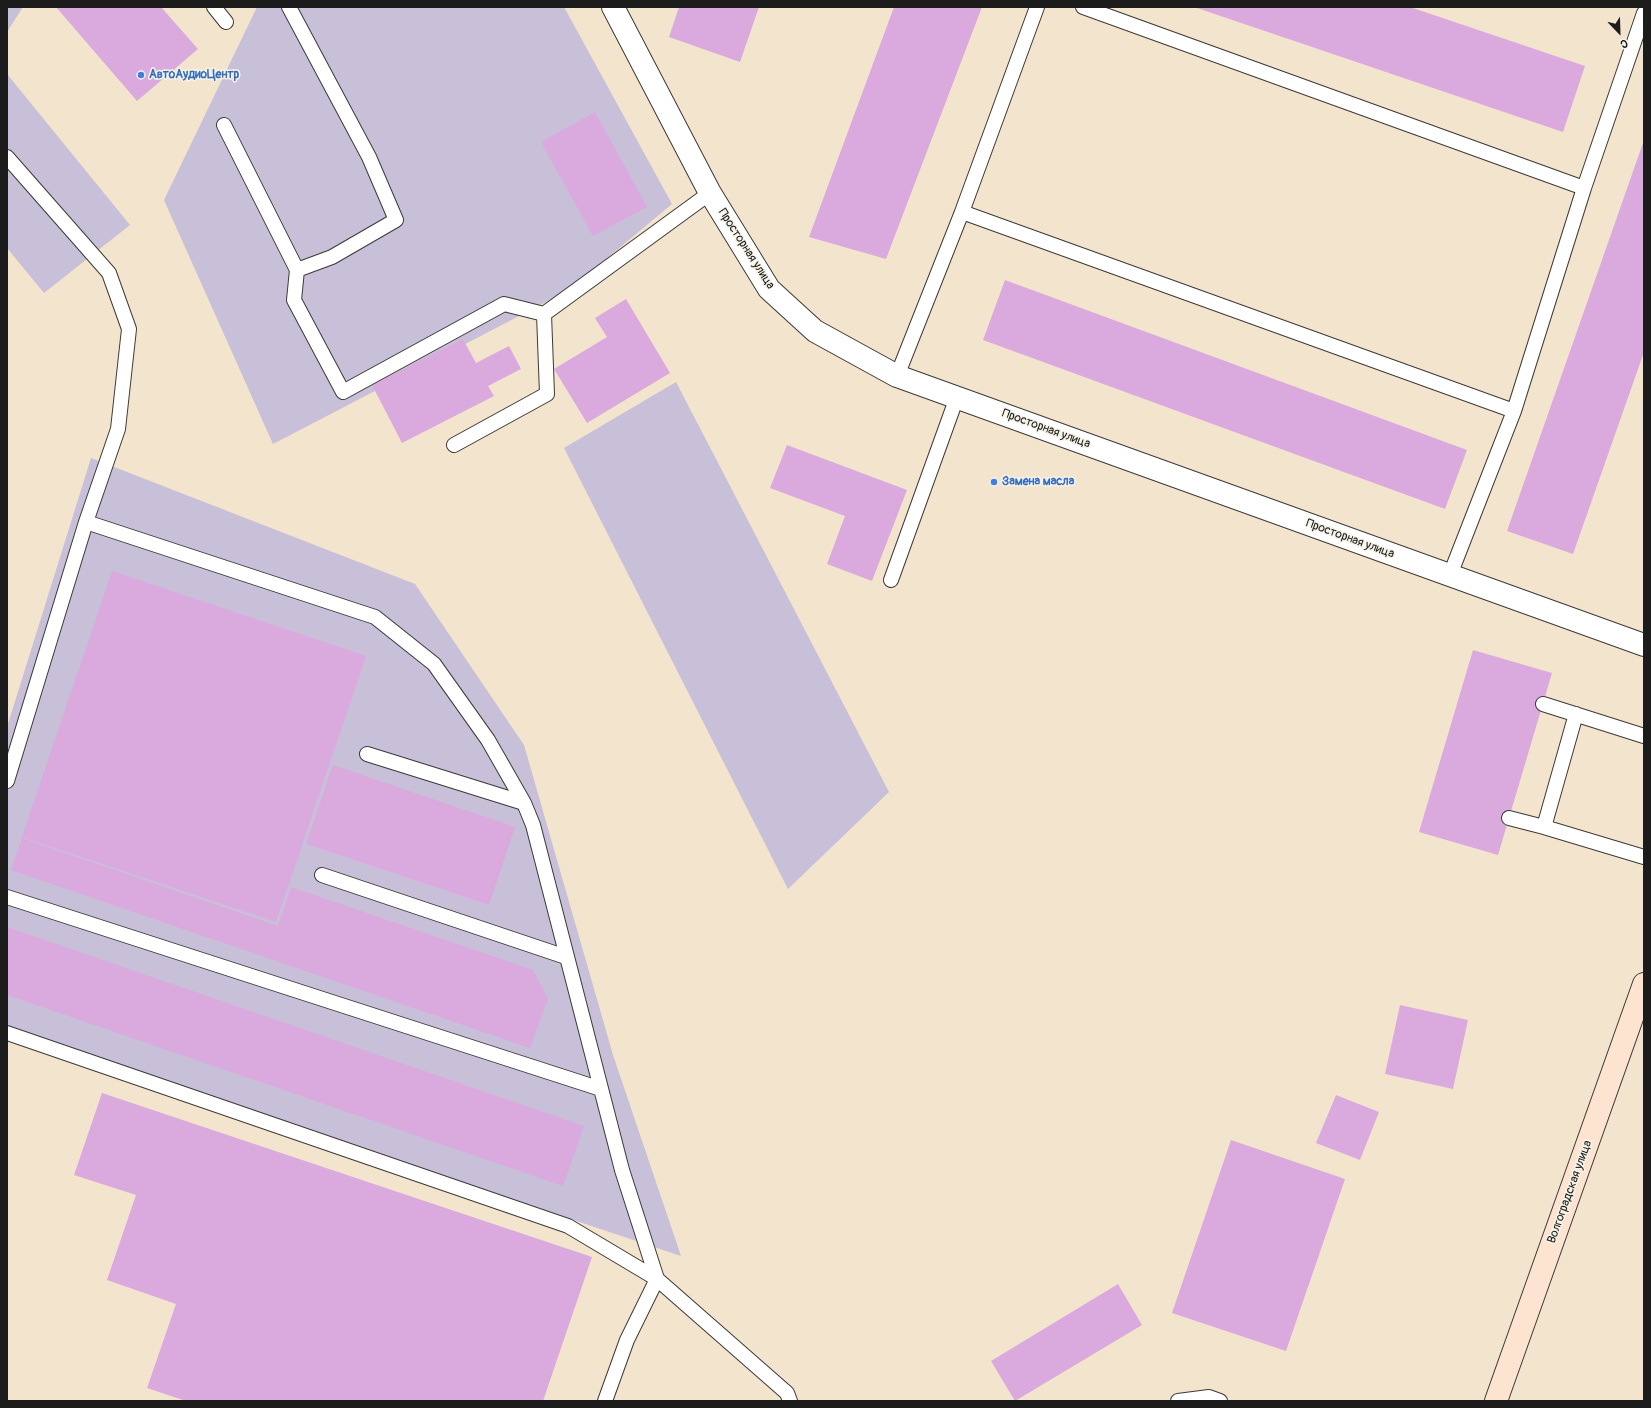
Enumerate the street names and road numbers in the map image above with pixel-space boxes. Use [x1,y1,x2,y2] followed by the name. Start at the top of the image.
[715,206,777,292] street label: Просторная улица
[1000,406,1092,452] street label: Просторная улица
[1304,516,1396,562] street label: Просторная улица
[1545,1139,1595,1245] street label: Волгоградская улица

